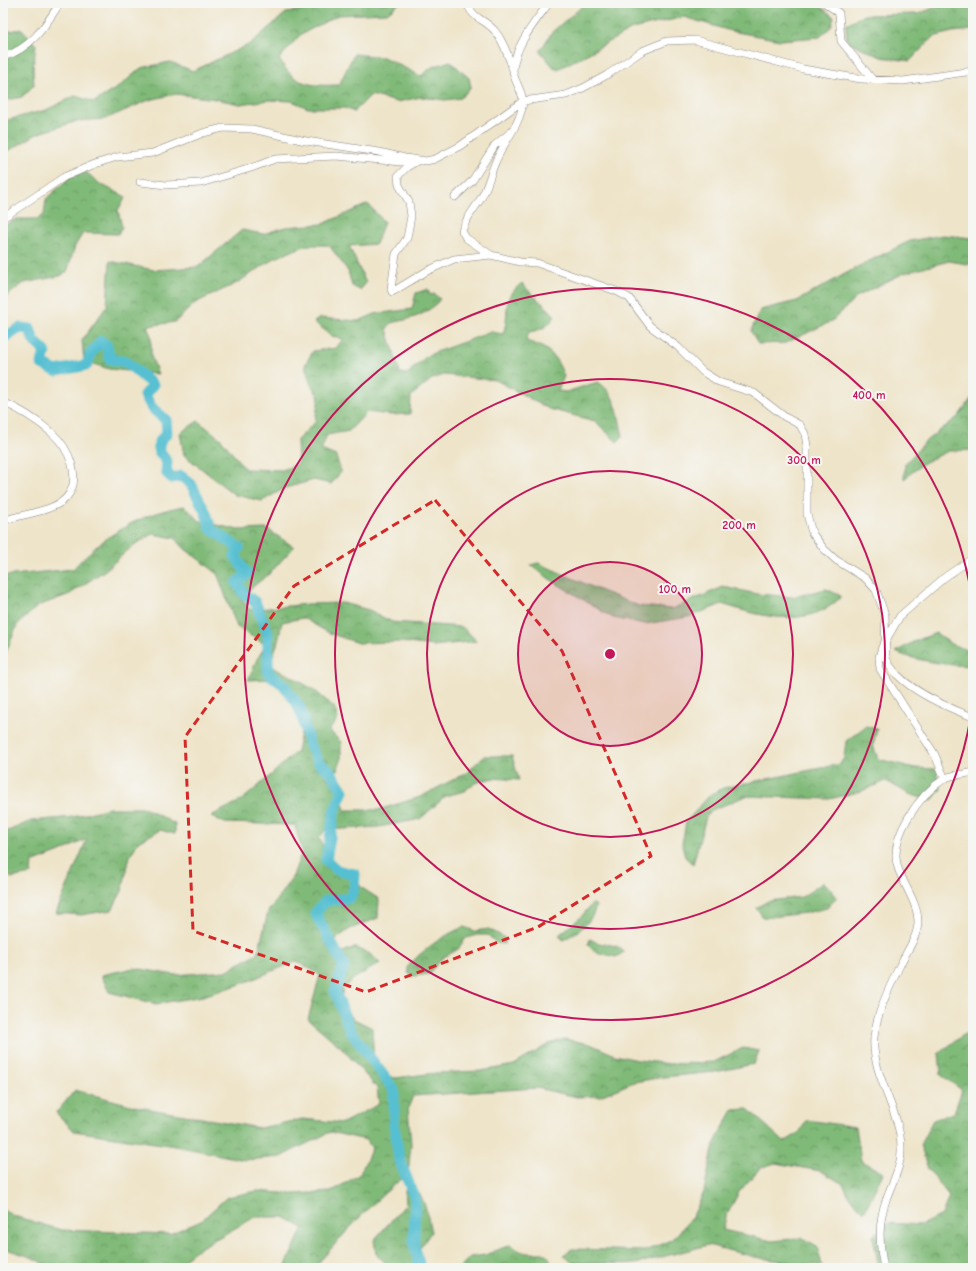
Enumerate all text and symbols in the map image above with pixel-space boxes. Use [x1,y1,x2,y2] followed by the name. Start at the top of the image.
[852,388,886,402] text: 400 m
[787,453,821,467] text: 300 m
[722,518,756,532] text: 200 m
[659,582,691,596] text: 100 m
[603,647,617,661] centre of rings

